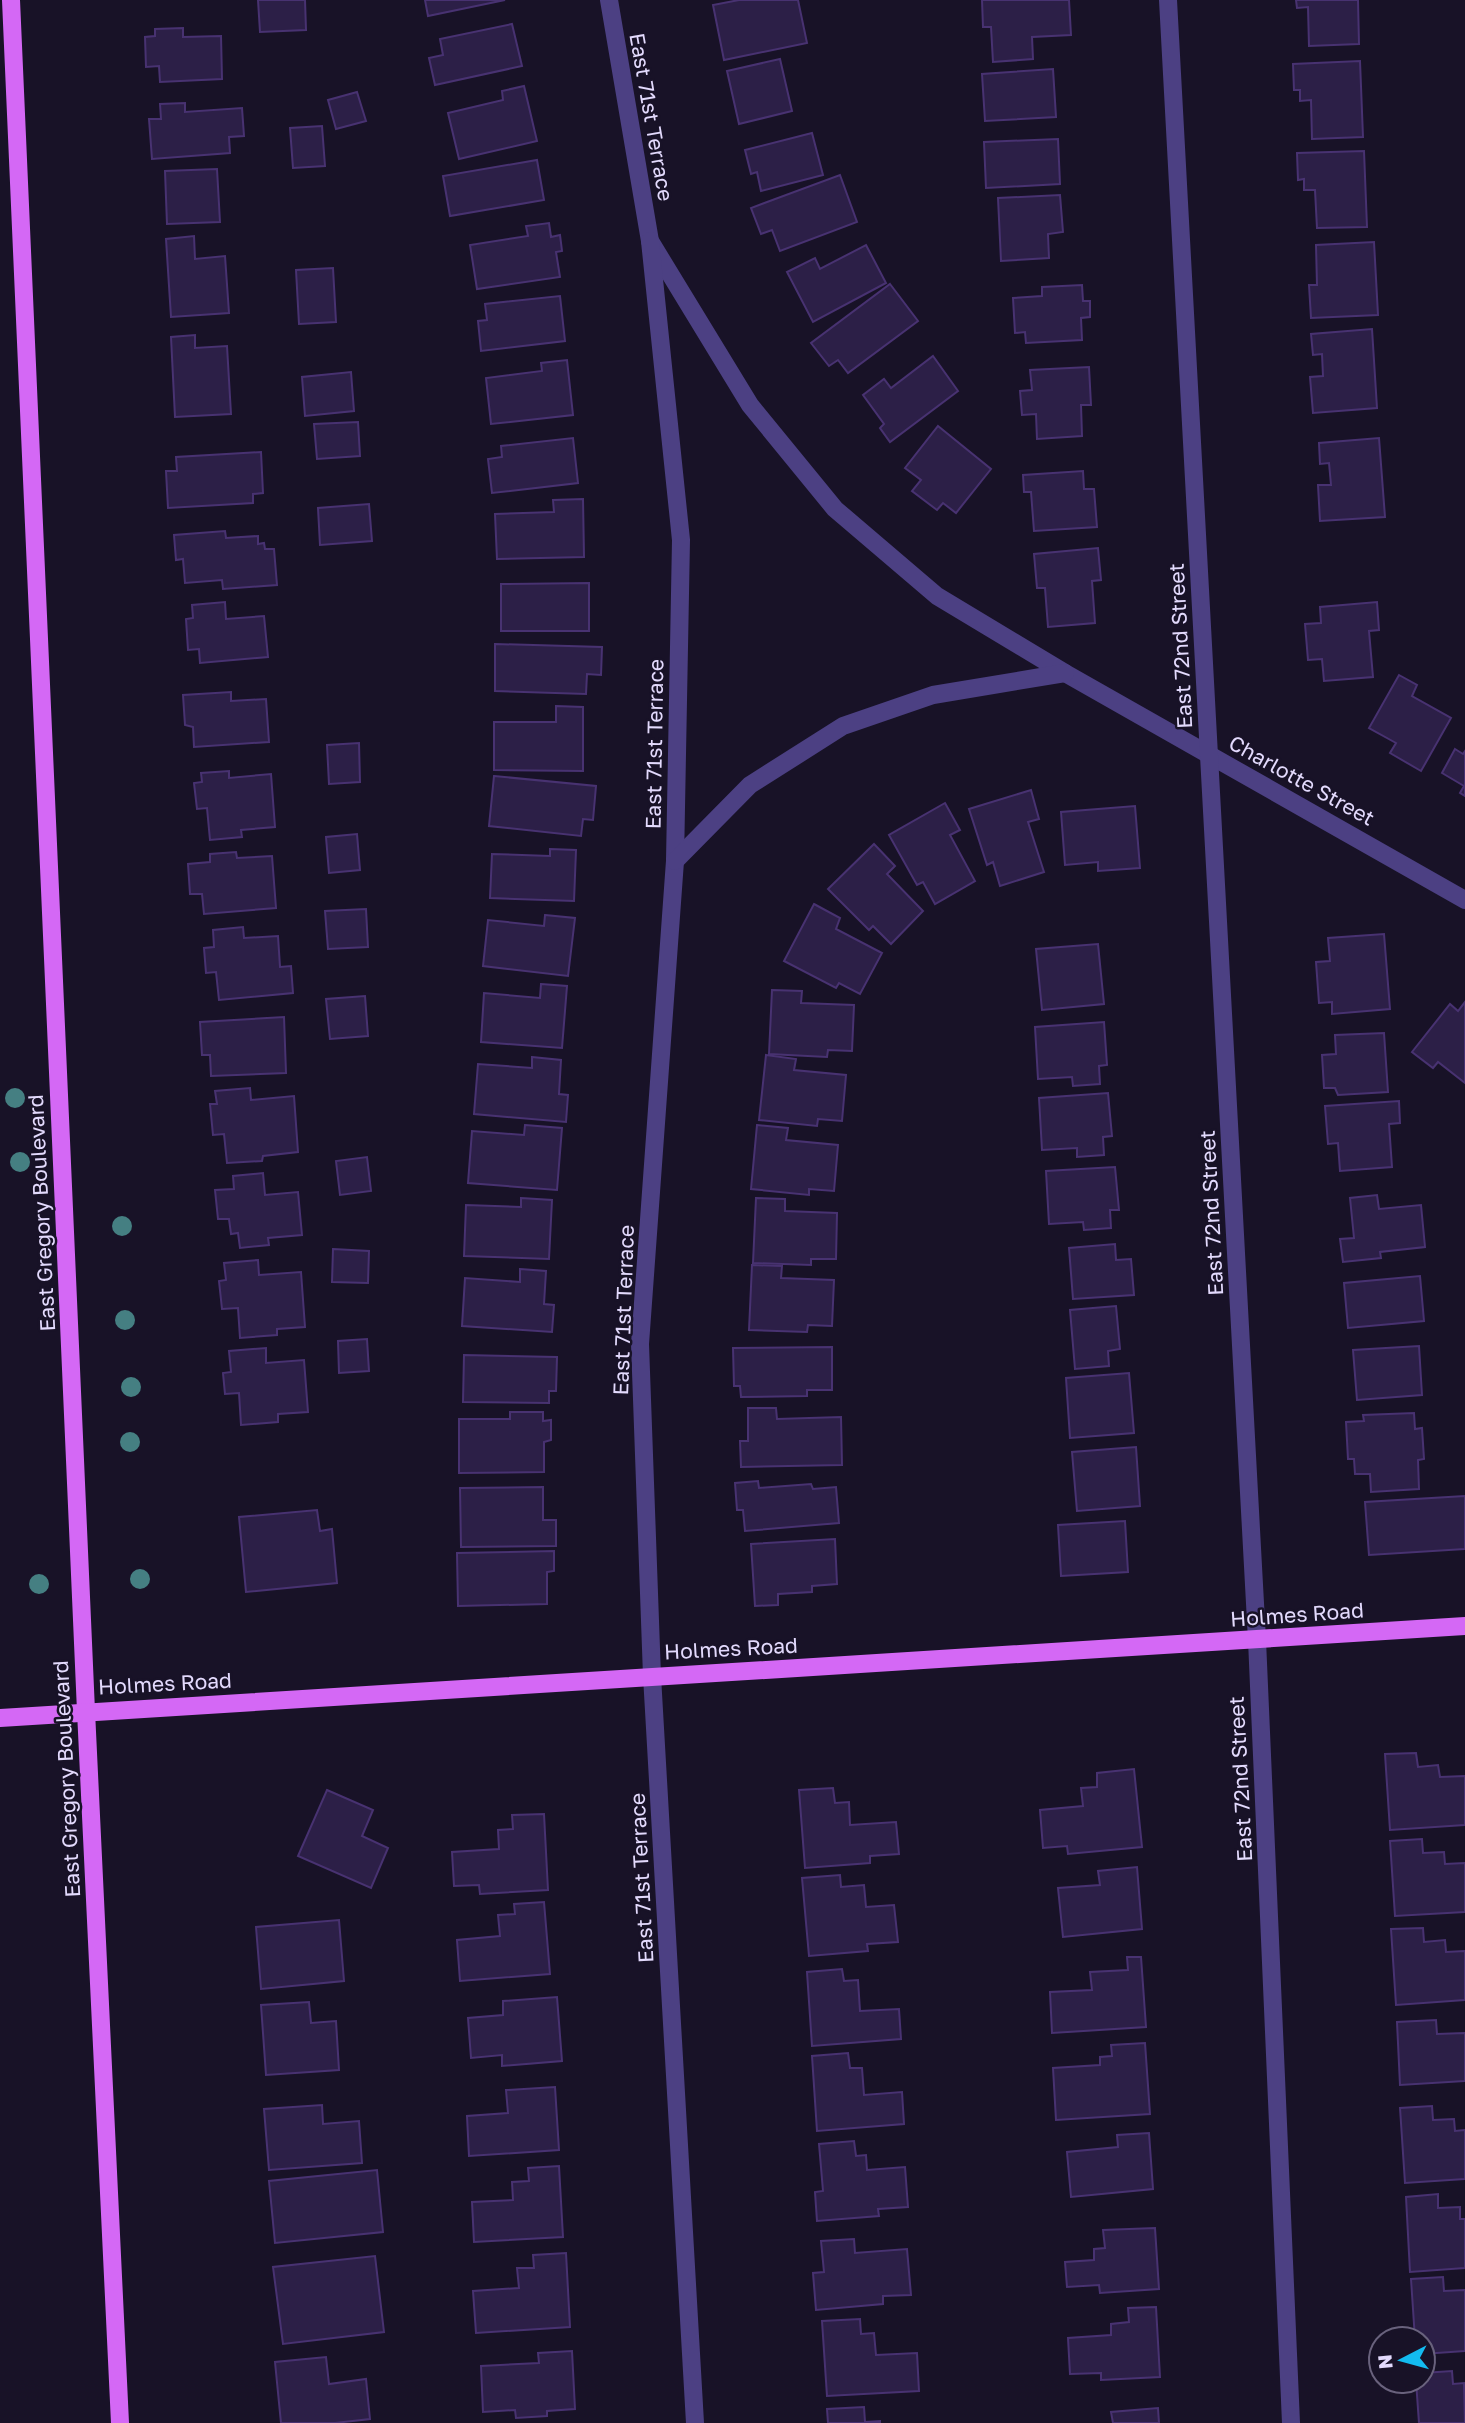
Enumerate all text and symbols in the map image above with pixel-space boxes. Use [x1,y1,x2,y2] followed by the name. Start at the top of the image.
[624,31,680,203] street label: East 71st Terrace
[1163,563,1197,729] street label: East 72nd Street
[640,659,668,829] street label: East 71st Terrace
[1225,729,1379,831] street label: Charlotte Street
[22,1094,60,1332] street label: East Gregory Boulevard
[1194,1130,1228,1296] street label: East 72nd Street
[607,1224,639,1396] street label: East 71st Terrace
[1229,1596,1365,1632] street label: Holmes Road
[663,1632,799,1664] street label: Holmes Road
[47,1660,85,1898] street label: East Gregory Boulevard
[97,1667,233,1699] street label: Holmes Road
[1223,1696,1257,1862] street label: East 72nd Street
[624,1792,658,1964] street label: East 71st Terrace
[1367,2325,1437,2395] north arrow
[1372,2353,1397,2370] text: N

